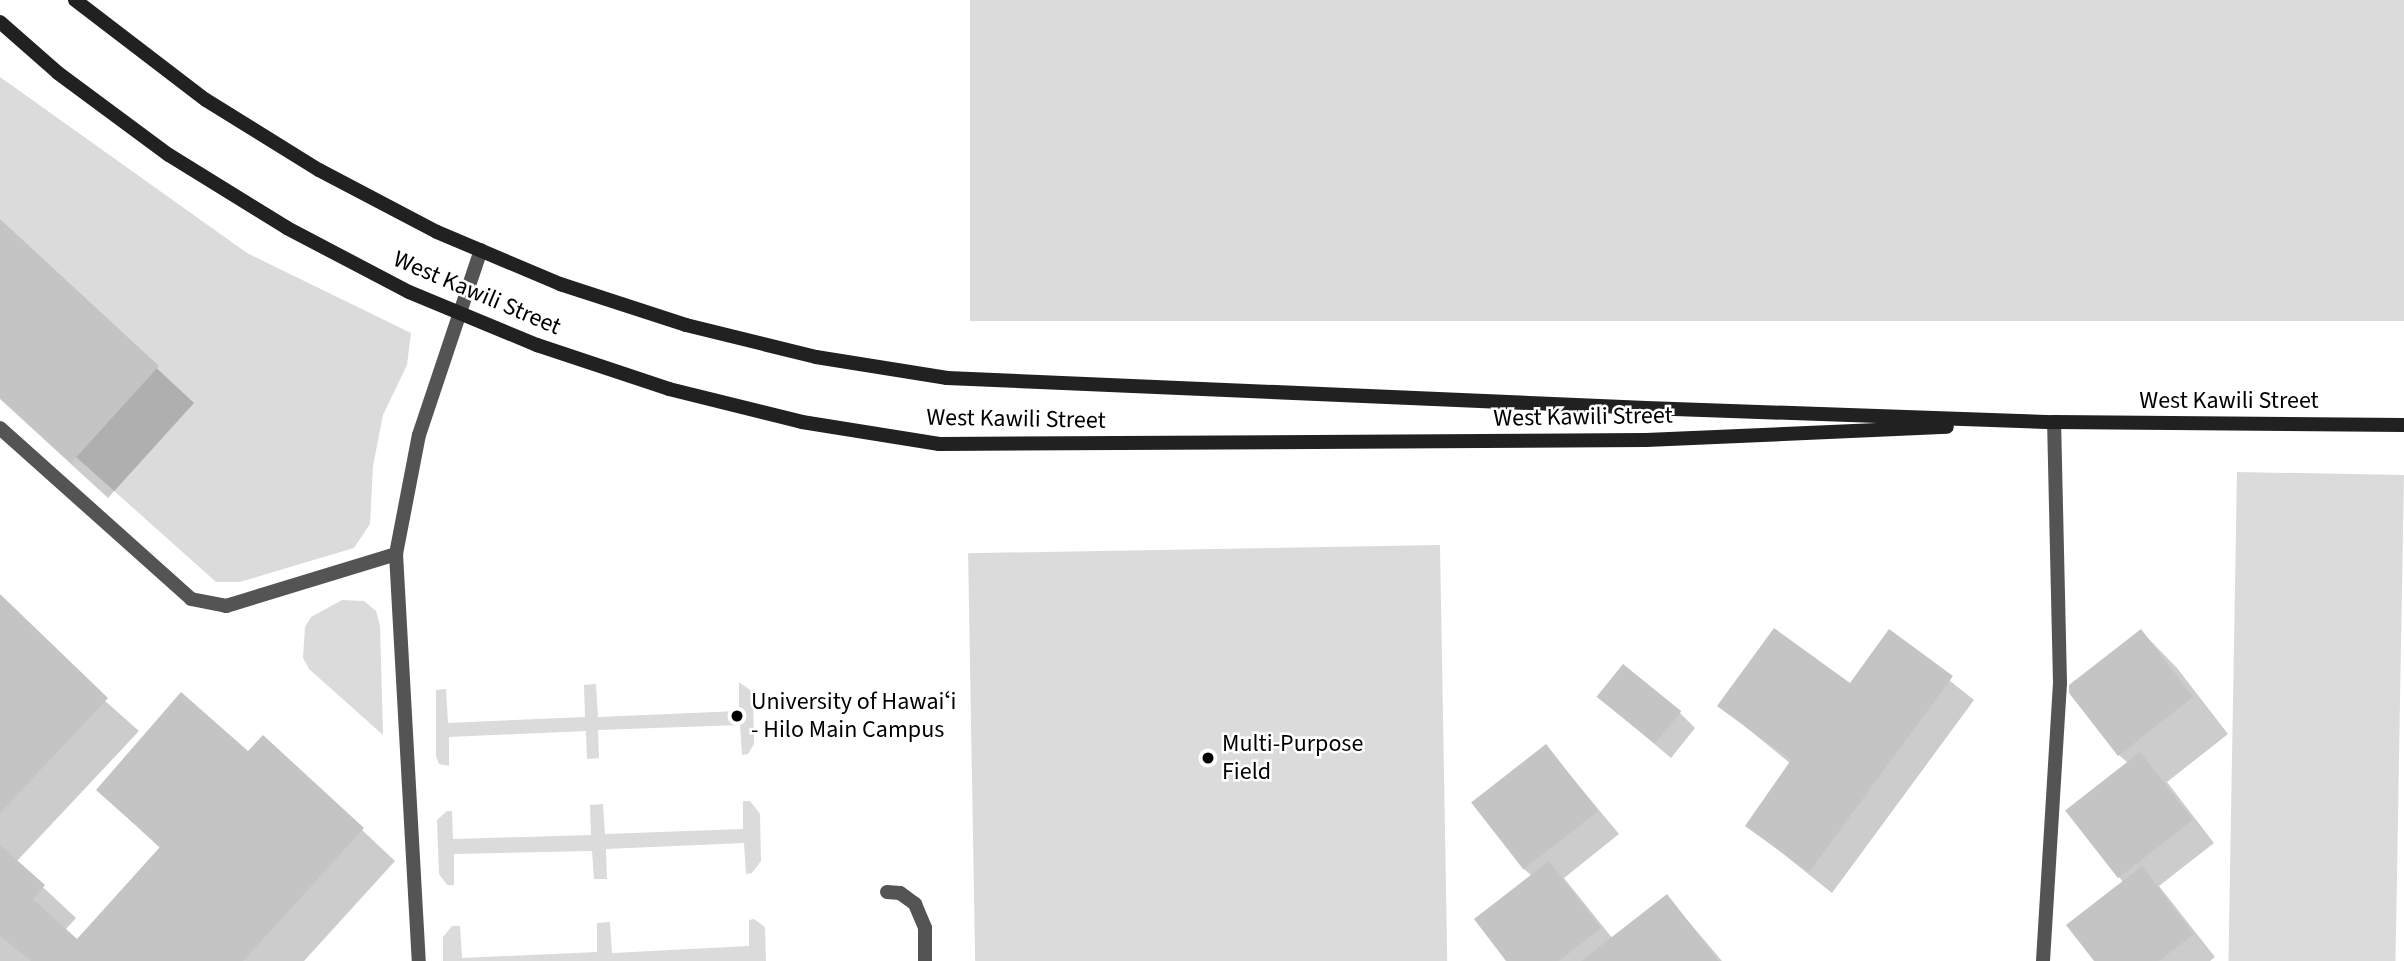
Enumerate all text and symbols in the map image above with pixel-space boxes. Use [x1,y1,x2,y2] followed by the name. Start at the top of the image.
[389,245,565,341] street label: West Kawili Street
[2139,387,2319,415] street label: West Kawili Street
[1493,401,1673,433] street label: West Kawili Street
[926,403,1106,435] street label: West Kawili Street
[751,688,956,744] place label: University of Hawaiʻi - Hilo Main Campus
[729,708,745,724] marker: University of Hawaiʻi - Hilo Main Campus
[1222,730,1363,786] place label: Multi-Purpose Field
[1200,750,1216,766] marker: Multi-Purpose Field

